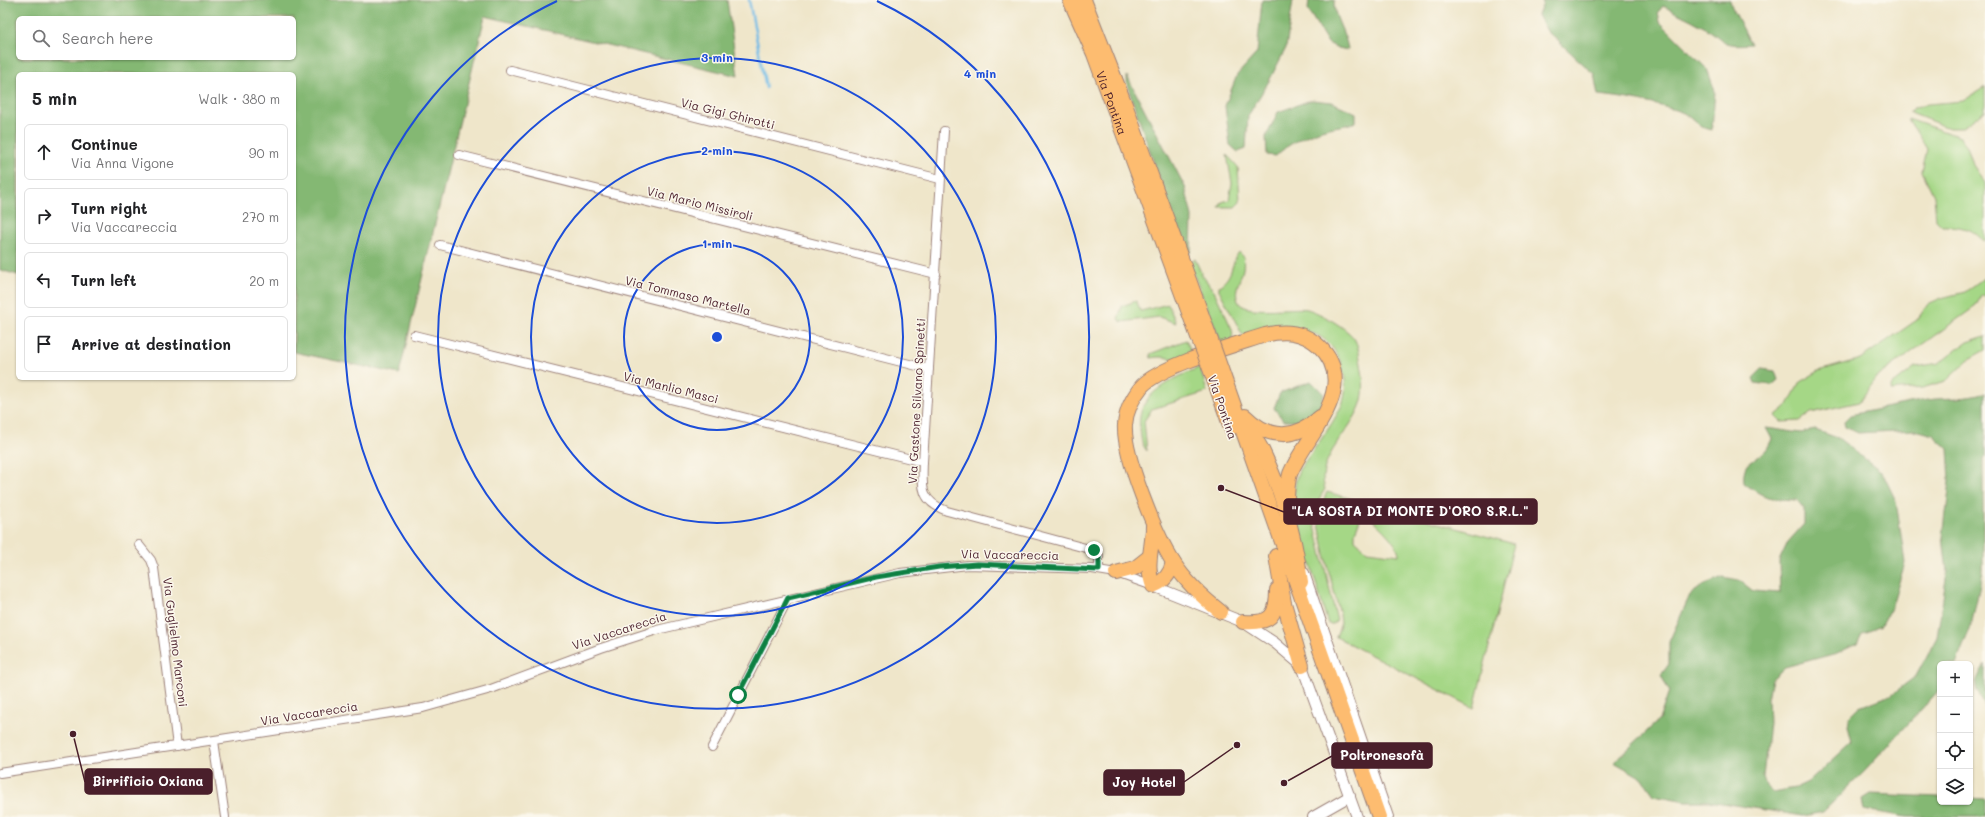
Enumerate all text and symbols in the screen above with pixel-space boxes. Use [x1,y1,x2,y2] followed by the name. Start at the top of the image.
[16,16,296,60] search box
[30,27,52,49] icon: search
[62,28,153,48] text: Search here
[701,49,733,65] text: 3 min
[964,65,996,81] text: 4 min
[1093,69,1131,137] street label: Via Pontina
[32,87,77,109] text: 5 min
[198,90,280,107] text: Walk · 380 m
[679,94,777,132] street label: Via Gigi Ghirotti
[71,134,138,154] text: Continue
[33,141,55,163] icon: ahead
[701,142,733,158] text: 2 min
[249,144,279,161] text: 90 m
[71,154,174,171] text: Via Anna Vigone
[645,182,755,224] street label: Via Mario Missiroli
[71,198,148,218] text: Turn right
[33,205,55,227] icon: right
[242,208,279,225] text: 270 m
[71,218,177,235] text: Via Vaccareccia
[702,235,732,251] text: 1 min
[33,269,55,291] icon: left
[71,270,136,290] text: Turn left
[249,272,279,289] text: 20 m
[623,272,753,318] street label: Via Tommaso Martella
[904,318,928,484] street label: Via Gastone Silvano Spinetti
[710,330,724,344] centre of rings
[33,333,55,355] icon: arrive
[71,334,231,354] text: Arrive at destination
[622,367,720,407] street label: Via Manlio Masci
[1205,373,1241,441] street label: Via Pontina
[1284,499,1537,524] callout: "LA SOSTA DI MONTE D'ORO S.R.L."
[1291,502,1529,519] text: "LA SOSTA DI MONTE D'ORO S.R.L."
[1085,541,1103,559] route end
[961,545,1059,563] street label: Via Vaccareccia
[160,576,192,708] street label: Via Guglielmo Marconi
[570,607,668,653] street label: Via Vaccareccia
[1937,661,1973,805] map controls
[1937,661,1973,697] button: +
[729,686,747,704] route start
[259,697,359,729] street label: Via Vaccareccia
[1937,697,1973,733] button: −
[1937,733,1973,769] button: locate
[1332,743,1432,768] callout: Poltronesofà
[1340,746,1424,763] text: Poltronesofà
[85,769,212,794] callout: Birrificio Oxiana
[1937,769,1973,805] button: layers
[1104,770,1184,795] callout: Joy Hotel
[92,772,204,789] text: Birrificio Oxiana
[1112,773,1176,791] text: Joy Hotel

